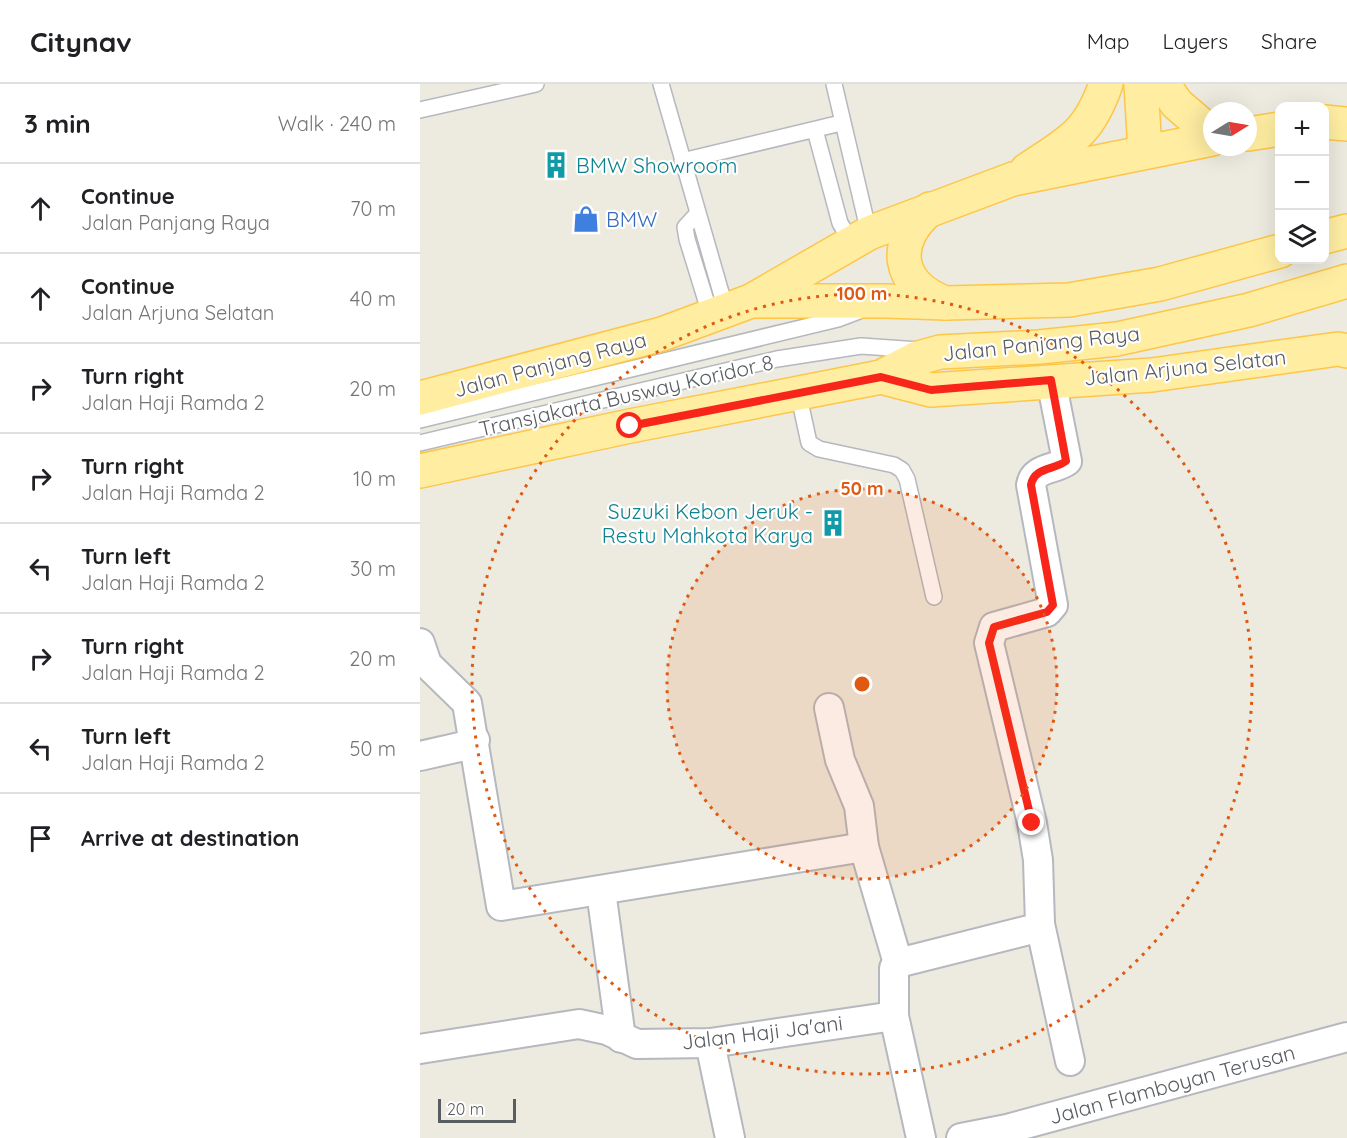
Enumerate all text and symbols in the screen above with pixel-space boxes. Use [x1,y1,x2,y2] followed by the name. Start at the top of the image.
[30,24,132,59] text: Citynav
[1087,28,1130,54] text: Map
[1163,28,1228,54] text: Layers
[1261,28,1317,54] text: Share
[1203,102,1257,156] north arrow
[1275,102,1329,264] map controls
[1275,102,1329,156] button: +
[24,107,91,140] text: 3 min
[278,111,396,136] text: Walk · 240 m
[541,150,571,180] building icon: BMW Showroom
[576,152,737,178] place label: BMW Showroom
[1275,156,1329,210] button: −
[81,182,175,210] text: Continue
[24,192,57,225] icon: ahead
[350,196,396,221] text: 70 m
[571,204,601,234] shop icon: BMW
[606,206,657,232] place label: BMW
[81,210,270,235] text: Jalan Panjang Raya
[1275,210,1329,264] button: layers
[81,272,175,300] text: Continue
[24,282,57,315] icon: ahead
[837,282,887,305] text: 100 m
[350,286,396,311] text: 40 m
[81,300,274,325] text: Jalan Arjuna Selatan
[941,320,1141,366] street label: Jalan Panjang Raya
[451,326,649,402] street label: Jalan Panjang Raya
[1083,343,1287,391] street label: Jalan Arjuna Selatan
[476,348,776,442] street label: Transjakarta Busway Koridor 8
[81,362,185,390] text: Turn right
[24,372,57,405] icon: right
[349,376,396,401] text: 20 m
[81,390,265,415] text: Jalan Haji Ramda 2
[616,412,642,438] route start
[81,452,185,480] text: Turn right
[24,462,57,495] icon: right
[353,466,396,491] text: 10 m
[840,477,884,500] text: 50 m
[81,480,265,505] text: Jalan Haji Ramda 2
[602,498,813,548] place label: Suzuki Kebon Jeruk - Restu Mahkota Karya
[818,508,848,538] building icon: Suzuki Kebon Jeruk - Restu Mahkota Karya
[81,542,171,570] text: Turn left
[24,552,57,585] icon: left
[350,556,396,581] text: 30 m
[81,570,265,595] text: Jalan Haji Ramda 2
[81,632,185,660] text: Turn right
[24,642,57,675] icon: right
[349,646,396,671] text: 20 m
[81,660,265,685] text: Jalan Haji Ramda 2
[852,674,872,694] centre of rings
[81,722,171,750] text: Turn left
[24,732,57,765] icon: left
[350,736,396,761] text: 50 m
[81,750,265,775] text: Jalan Haji Ramda 2
[1018,809,1044,835] route end
[24,822,57,855] icon: arrive
[81,824,299,852] text: Arrive at destination
[680,1009,844,1055] street label: Jalan Haji Ja'ani
[1046,1039,1298,1129] street label: Jalan Flamboyan Terusan
[438,1096,516,1124] scale bar
[447,1099,484,1119] text: 20 m

